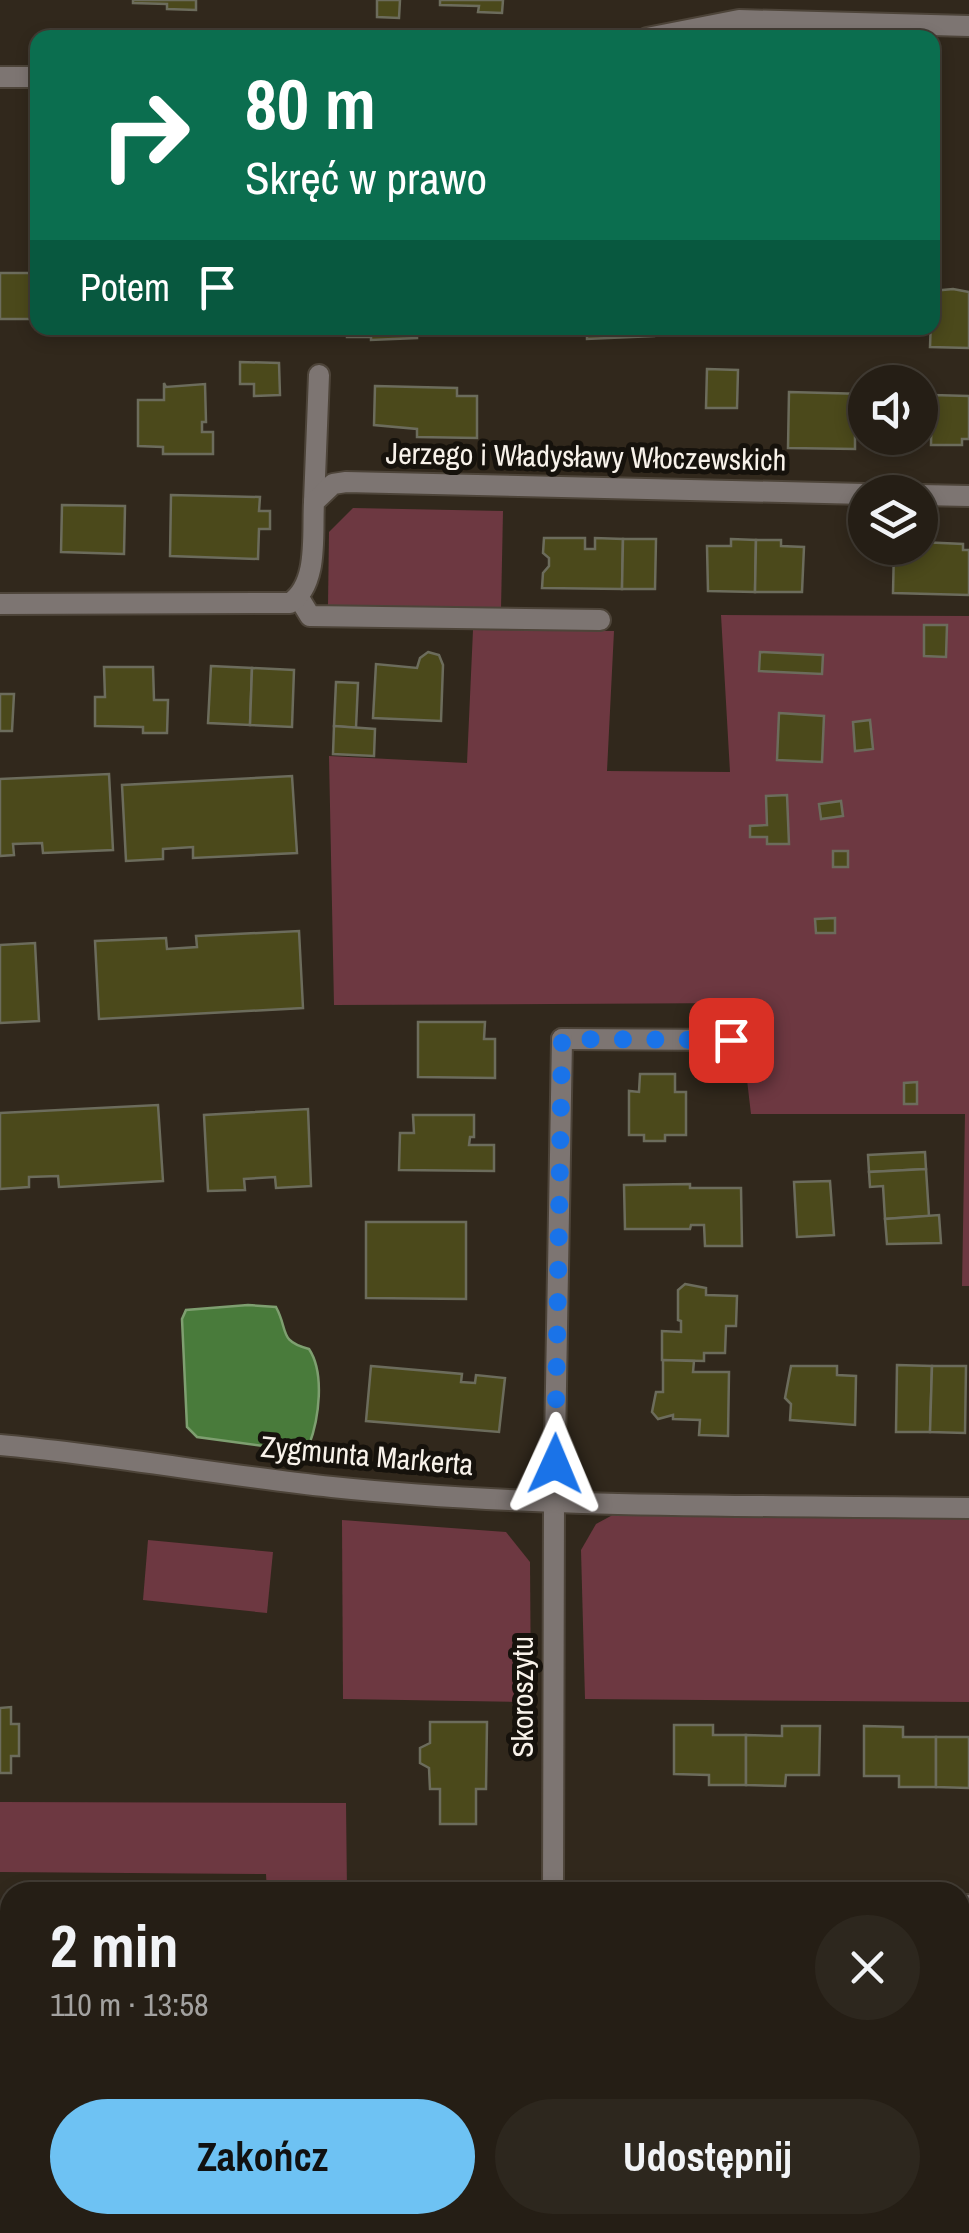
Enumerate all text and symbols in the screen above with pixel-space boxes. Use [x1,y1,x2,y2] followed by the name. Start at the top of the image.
[245,57,376,151] text: 80 m
[80,70,210,200] icon: right
[245,147,487,208] text: Skręć w prawo
[190,260,245,315] icon: arrive
[80,262,170,313] text: Potem
[848,365,938,565] map controls
[848,365,938,455] button: sound
[385,433,787,479] street label: Jerzego i Władysławy Włoczewskich
[848,475,938,565] button: layers
[689,998,774,1083] pin
[704,1013,759,1068] icon: arrive
[503,1412,607,1516] position arrow
[259,1426,475,1484] street label: Zygmunta Markerta
[502,1636,542,1758] street label: Skoroszytu
[50,1905,179,1986] text: 2 min
[815,1915,920,2020] button: close
[50,1983,209,2026] text: 110 m · 13:58
[50,2099,475,2214] button: Zakończ
[495,2099,920,2214] button: Udostępnij

